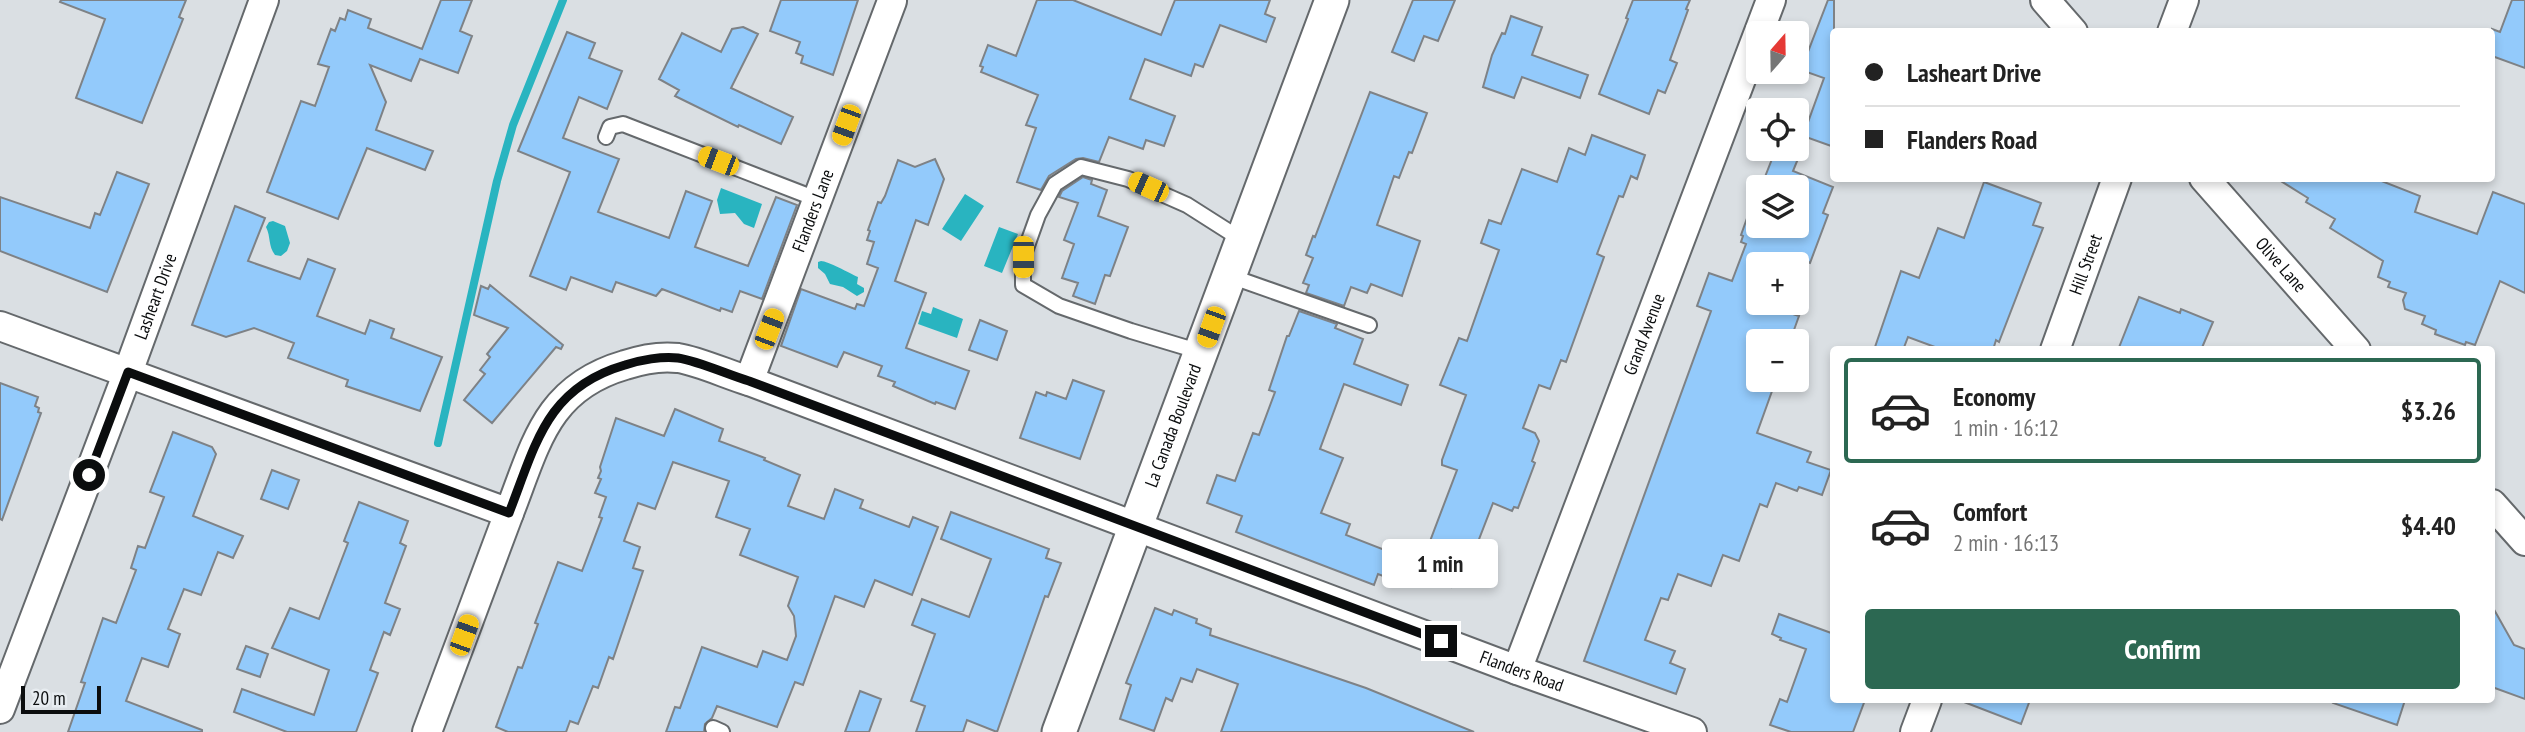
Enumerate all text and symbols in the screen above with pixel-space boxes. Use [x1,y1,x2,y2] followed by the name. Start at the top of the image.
[1746,21,1810,84] north arrow
[1746,21,1809,392] map controls
[1907,56,2041,89] text: Lasheart Drive
[1746,98,1809,161] button: locate
[829,102,864,148] car
[1907,123,2037,156] text: Flanders Road
[695,144,742,178] car
[787,166,839,255] street label: Flanders Lane
[1125,169,1172,205] car
[1746,175,1809,238] button: layers
[2064,231,2107,298] street label: Hill Street
[2251,232,2312,297] street label: Olive Lane
[1013,236,1034,278] car
[129,250,181,342] street label: Lasheart Drive
[1746,252,1809,315] button: +
[1618,290,1670,378] street label: Grand Avenue
[1194,304,1229,350] car
[752,306,787,352] car
[1746,329,1809,392] button: −
[1139,361,1206,490] street label: La Canada Boulevard
[1869,379,1932,442] icon: car
[1953,380,2035,413] text: Economy
[2401,394,2456,427] text: $3.26
[1953,413,2059,442] text: 1 min · 16:12
[73,459,105,491] route start
[1869,494,1932,557] icon: car
[1953,495,2027,528] text: Comfort
[2401,509,2456,542] text: $4.40
[1953,528,2059,557] text: 2 min · 16:13
[1383,540,1499,588] callout: 1 min
[1417,549,1463,578] text: 1 min
[1865,609,2460,689] button: Confirm
[447,612,482,658] car
[1425,625,1457,657] route end
[1477,645,1567,697] street label: Flanders Road
[21,683,102,715] scale bar
[32,686,66,710] text: 20 m

